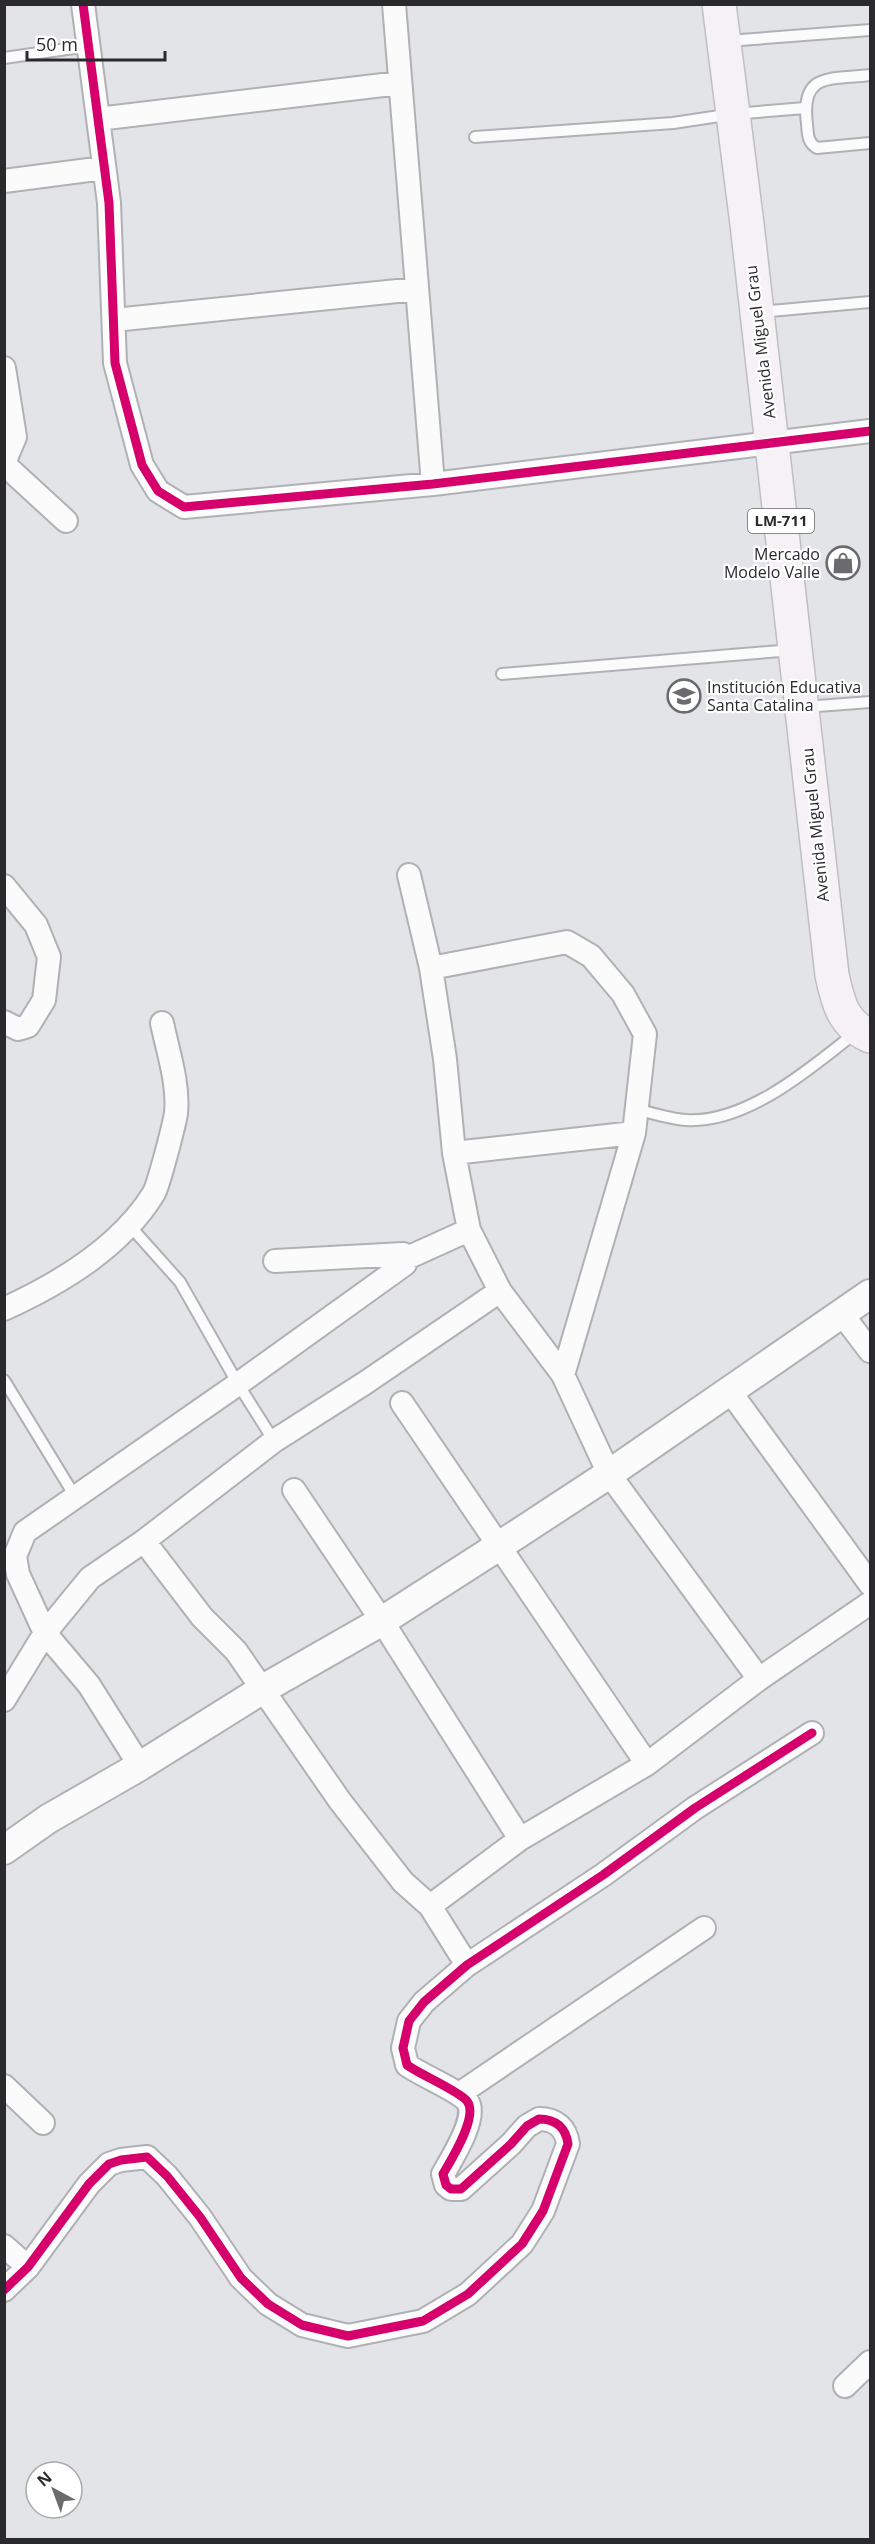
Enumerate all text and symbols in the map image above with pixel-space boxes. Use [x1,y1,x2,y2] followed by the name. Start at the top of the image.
[27,24,165,62] scale bar
[36,32,78,56] text: 50 m
[740,264,780,420] street label: Avenida Miguel Grau
[748,509,814,533] road number: LM-711
[724,543,820,583] place label: Mercado Modelo Valle
[825,545,861,581] shop icon: Mercado Modelo Valle
[707,676,861,716] place label: Institución Educativa Santa Catalina
[666,678,702,714] school or university icon: Institución Educativa Santa Catalina
[796,747,834,903] street label: Avenida Miguel Grau
[24,2460,84,2520] north arrow
[32,2466,56,2491] text: N

